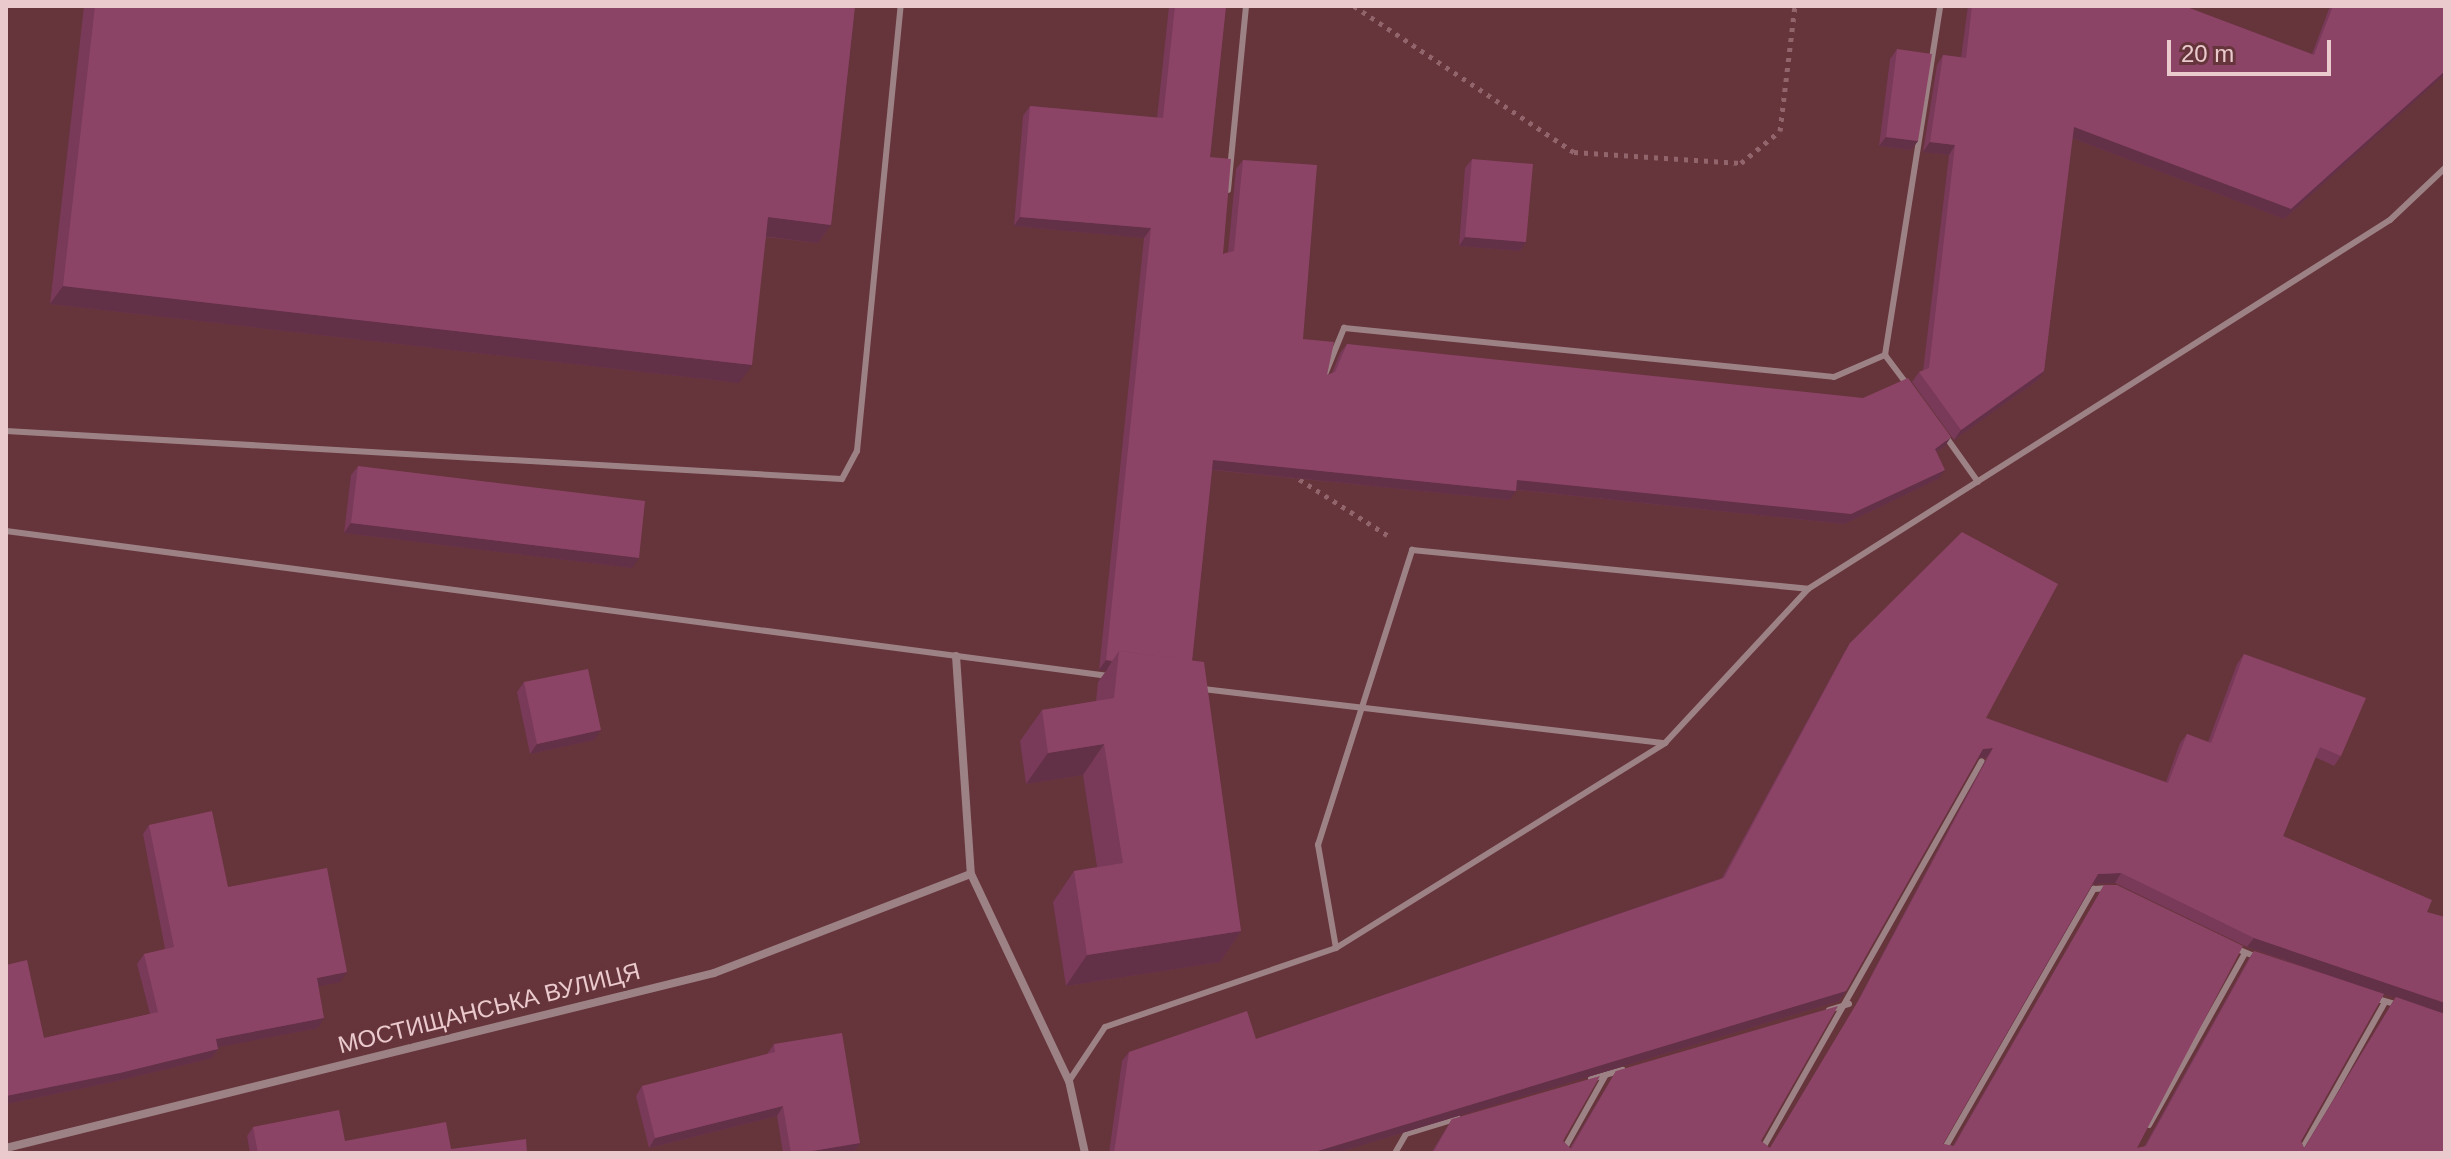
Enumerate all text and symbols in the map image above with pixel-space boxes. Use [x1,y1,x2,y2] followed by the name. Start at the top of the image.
[2171,24,2335,74] scale bar
[2181,40,2234,67] text: 20 m
[335,956,643,1060] street label: МОСТИЩАНСЬКА ВУЛИЦЯ

